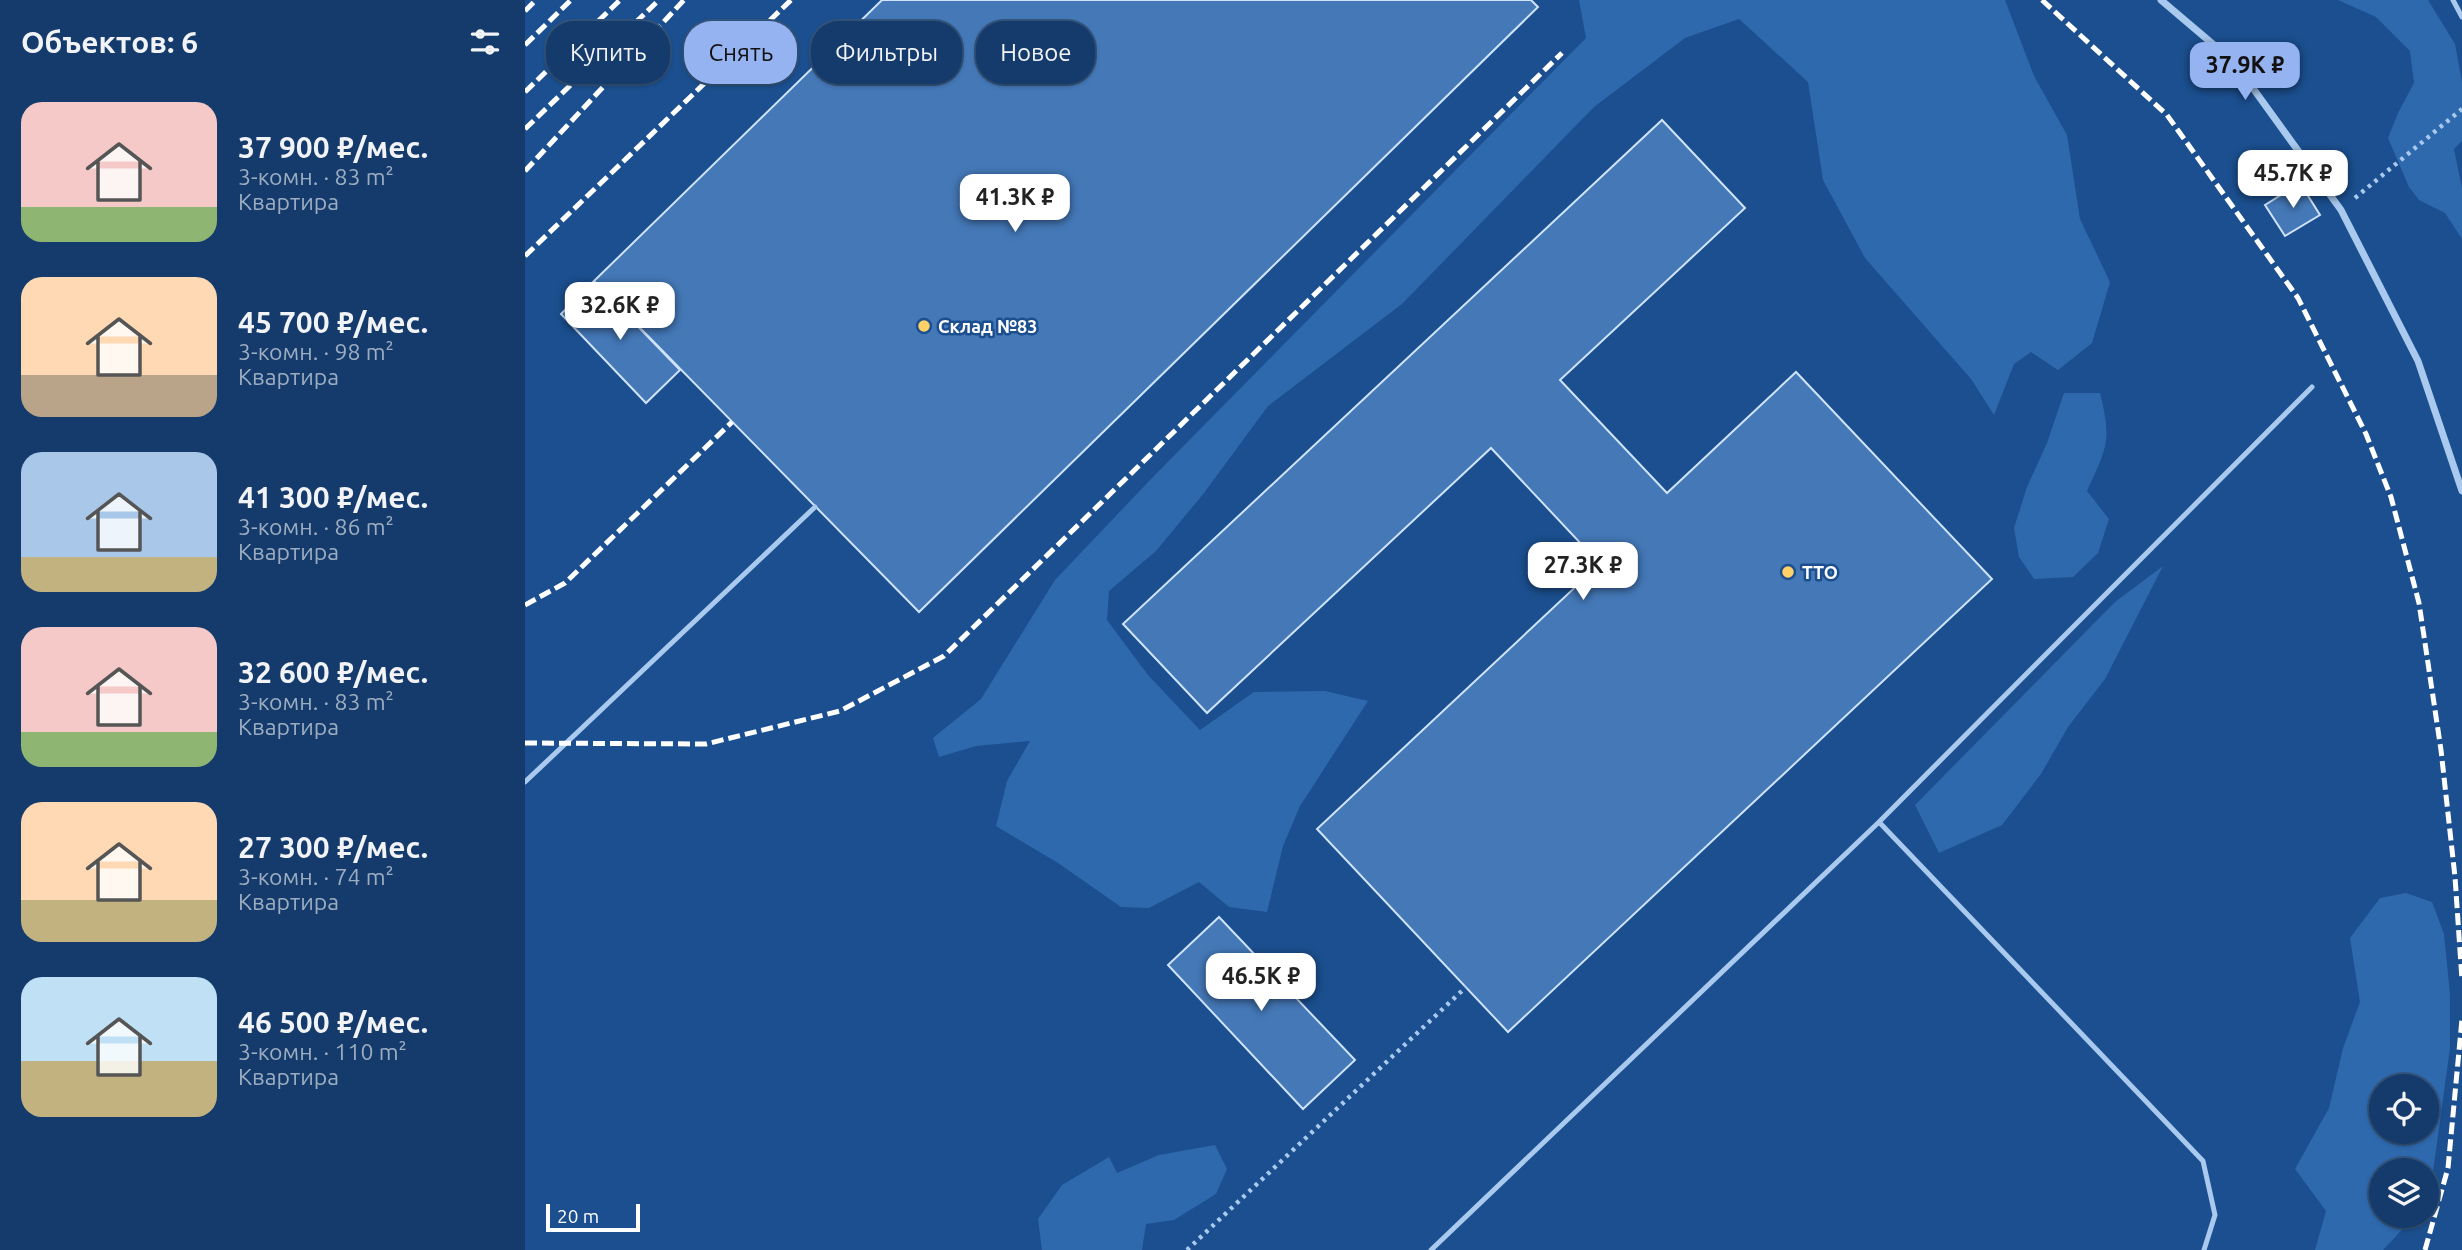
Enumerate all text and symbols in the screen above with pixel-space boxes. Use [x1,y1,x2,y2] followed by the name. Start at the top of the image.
[546,21,670,84] chip: Купить
[684,21,797,84] chip: Снять
[811,21,962,84] chip: Фильтры
[976,21,1095,84] chip: Новое
[466,23,504,61] icon: filters
[21,25,198,59] text: Объектов: 6
[2180,42,2310,102] pin: 37.9K ₽
[2206,52,2284,77] text: 37.9K ₽
[77,130,161,214] icon: home
[238,130,428,164] text: 37 900 ₽/мес.
[2228,150,2358,210] pin: 45.7K ₽
[2254,160,2332,185] text: 45.7K ₽
[238,164,394,189] text: 3-комн. · 83 m²
[950,174,1080,234] pin: 41.3K ₽
[976,184,1054,209] text: 41.3K ₽
[238,189,339,214] text: Квартира
[555,282,685,342] pin: 32.6K ₽
[581,292,659,317] text: 32.6K ₽
[77,305,161,389] icon: home
[238,305,428,339] text: 45 700 ₽/мес.
[938,316,1037,336] place label: Склад №83
[916,318,932,334] marker: Склад №83
[238,339,394,364] text: 3-комн. · 98 m²
[238,364,339,389] text: Квартира
[77,480,161,564] icon: home
[238,480,428,514] text: 41 300 ₽/мес.
[238,514,394,539] text: 3-комн. · 86 m²
[238,539,339,564] text: Квартира
[1518,542,1648,602] pin: 27.3K ₽
[1544,552,1622,577] text: 27.3K ₽
[1802,562,1838,582] place label: ТТО
[1780,564,1796,580] marker: ТТО
[77,655,161,739] icon: home
[238,655,428,689] text: 32 600 ₽/мес.
[238,689,394,714] text: 3-комн. · 83 m²
[238,714,339,739] text: Квартира
[77,830,161,914] icon: home
[238,830,428,864] text: 27 300 ₽/мес.
[238,864,394,889] text: 3-комн. · 74 m²
[238,889,339,914] text: Квартира
[1196,954,1326,1013] pin: 46.5K ₽
[1222,963,1300,988] text: 46.5K ₽
[77,1005,161,1089] icon: home
[238,1005,428,1039] text: 46 500 ₽/мес.
[238,1039,407,1064] text: 3-комн. · 110 m²
[238,1064,339,1089] text: Квартира
[2369,1074,2439,1228] map controls
[2369,1074,2439,1144] button: locate
[2369,1158,2439,1228] button: layers
[546,1201,641,1233] scale bar
[557,1205,599,1227] text: 20 m

